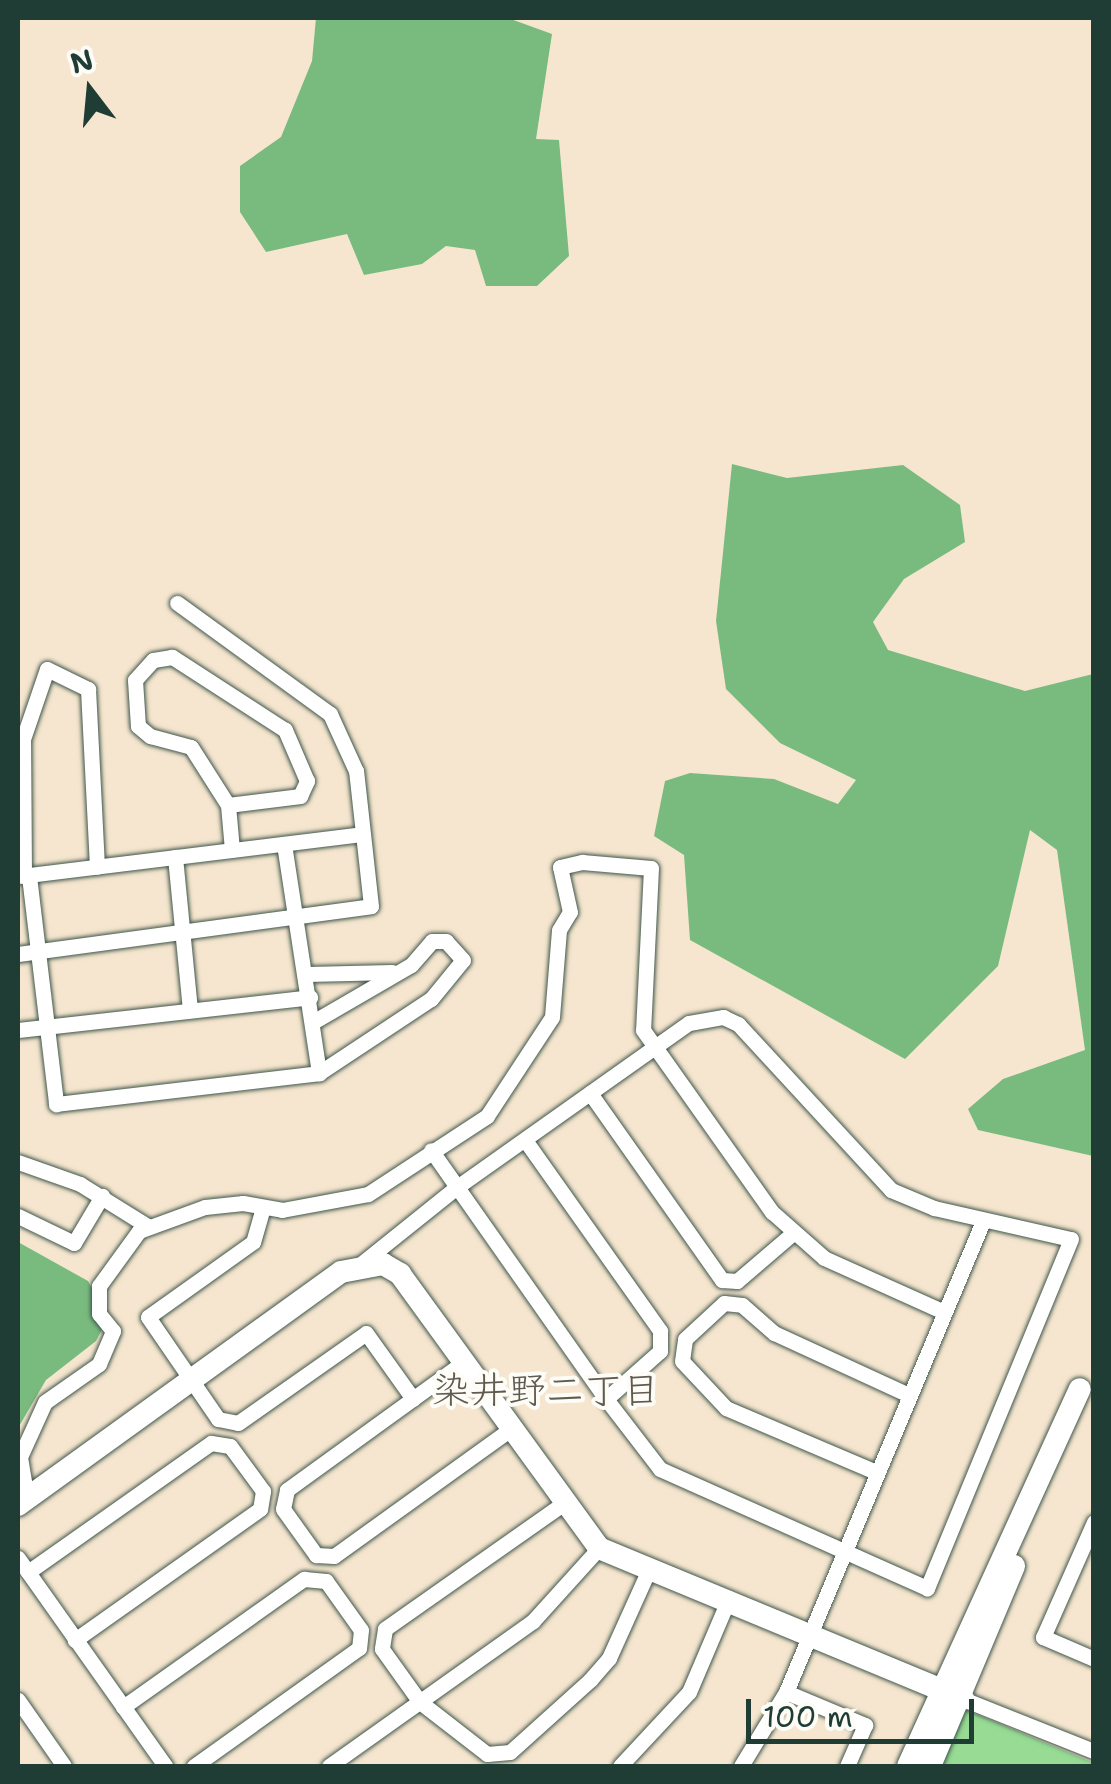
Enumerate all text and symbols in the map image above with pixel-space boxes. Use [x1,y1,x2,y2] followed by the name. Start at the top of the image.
[40,40,140,140] north arrow
[66,40,98,82] text: N
[432,1367,660,1413] district label: 染井野二丁目
[751,1679,978,1741] scale bar
[763,1696,853,1737] text: 100 m

